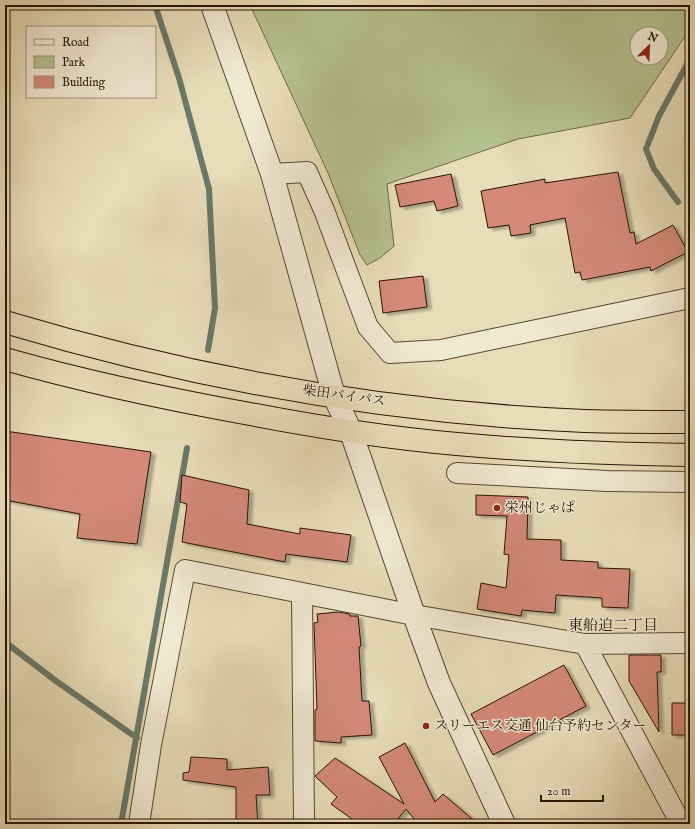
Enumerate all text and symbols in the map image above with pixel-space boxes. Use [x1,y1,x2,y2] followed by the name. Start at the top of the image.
[26,26,156,98] legend
[629,26,669,66] north arrow
[645,29,660,46] text: N
[62,35,90,50] text: Road
[62,55,85,70] text: Park
[62,75,106,90] text: Building
[301,381,387,411] street label: 柴田バイパス
[505,499,575,517] place label: 栄州じゃぱ
[492,503,502,513] marker: 栄州じゃぱ
[568,616,658,635] district label: 東船迫二丁目
[434,717,647,735] place label: スリーエス交通 仙台予約センター
[421,721,431,731] marker: スリーエス交通 仙台予約センター
[541,777,603,803] scale bar
[547,784,570,799] text: 20 m

